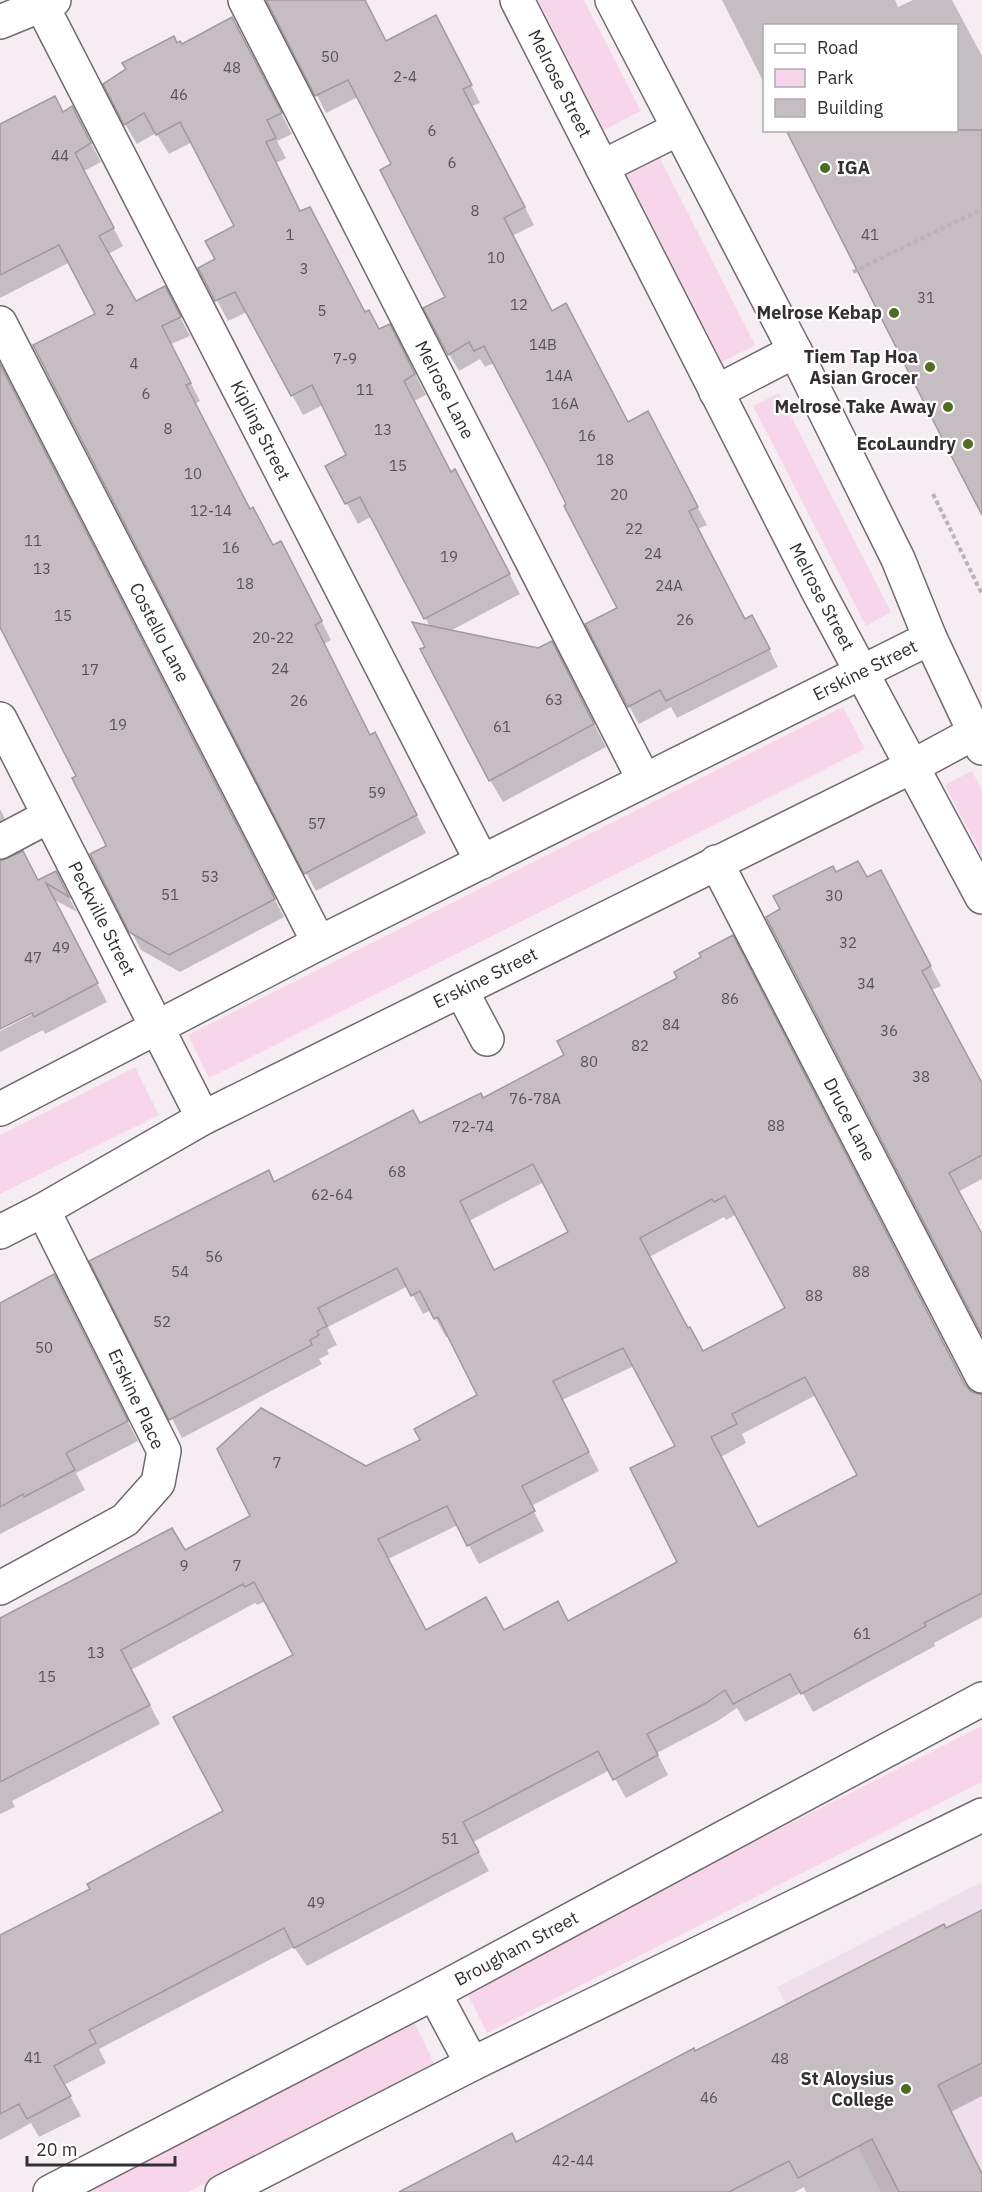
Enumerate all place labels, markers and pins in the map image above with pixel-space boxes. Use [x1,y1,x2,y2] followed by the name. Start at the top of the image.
[837,156,870,179] place label: IGA
[818,161,832,175] marker: IGA
[757,301,882,324] place label: Melrose Kebap
[887,306,901,320] marker: Melrose Kebap
[804,345,918,389] place label: Tiem Tap Hoa Asian Grocer
[923,360,937,374] marker: Tiem Tap Hoa Asian Grocer
[775,395,936,418] place label: Melrose Take Away
[941,400,955,414] marker: Melrose Take Away
[857,432,956,455] place label: EcoLaundry
[961,437,975,451] marker: EcoLaundry
[800,2067,894,2111] place label: St Aloysius College
[899,2082,913,2096] marker: St Aloysius College

